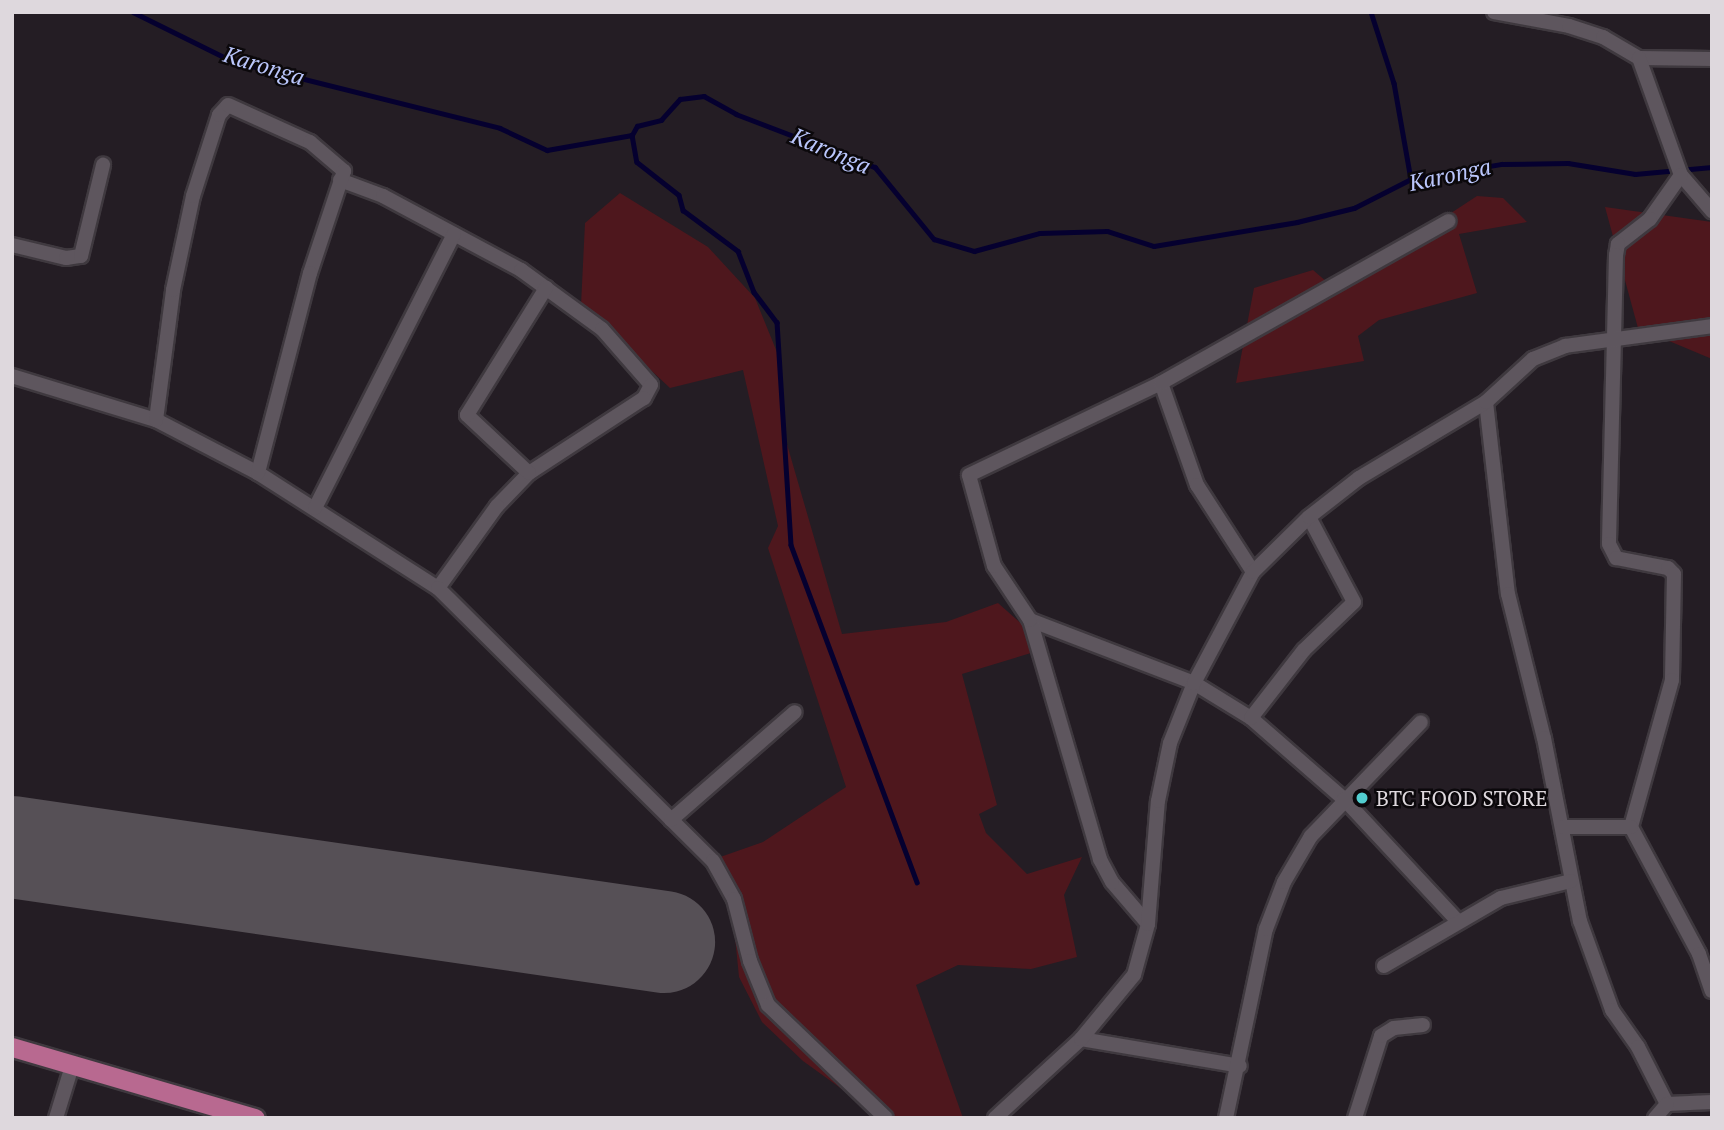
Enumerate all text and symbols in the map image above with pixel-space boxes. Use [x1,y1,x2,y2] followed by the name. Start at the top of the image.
[220,41,308,91] water label: Karonga
[787,122,875,180] water label: Karonga
[1406,153,1494,197] water label: Karonga
[1376,785,1547,811] place label: BTC FOOD STORE
[1354,790,1370,806] marker: BTC FOOD STORE

